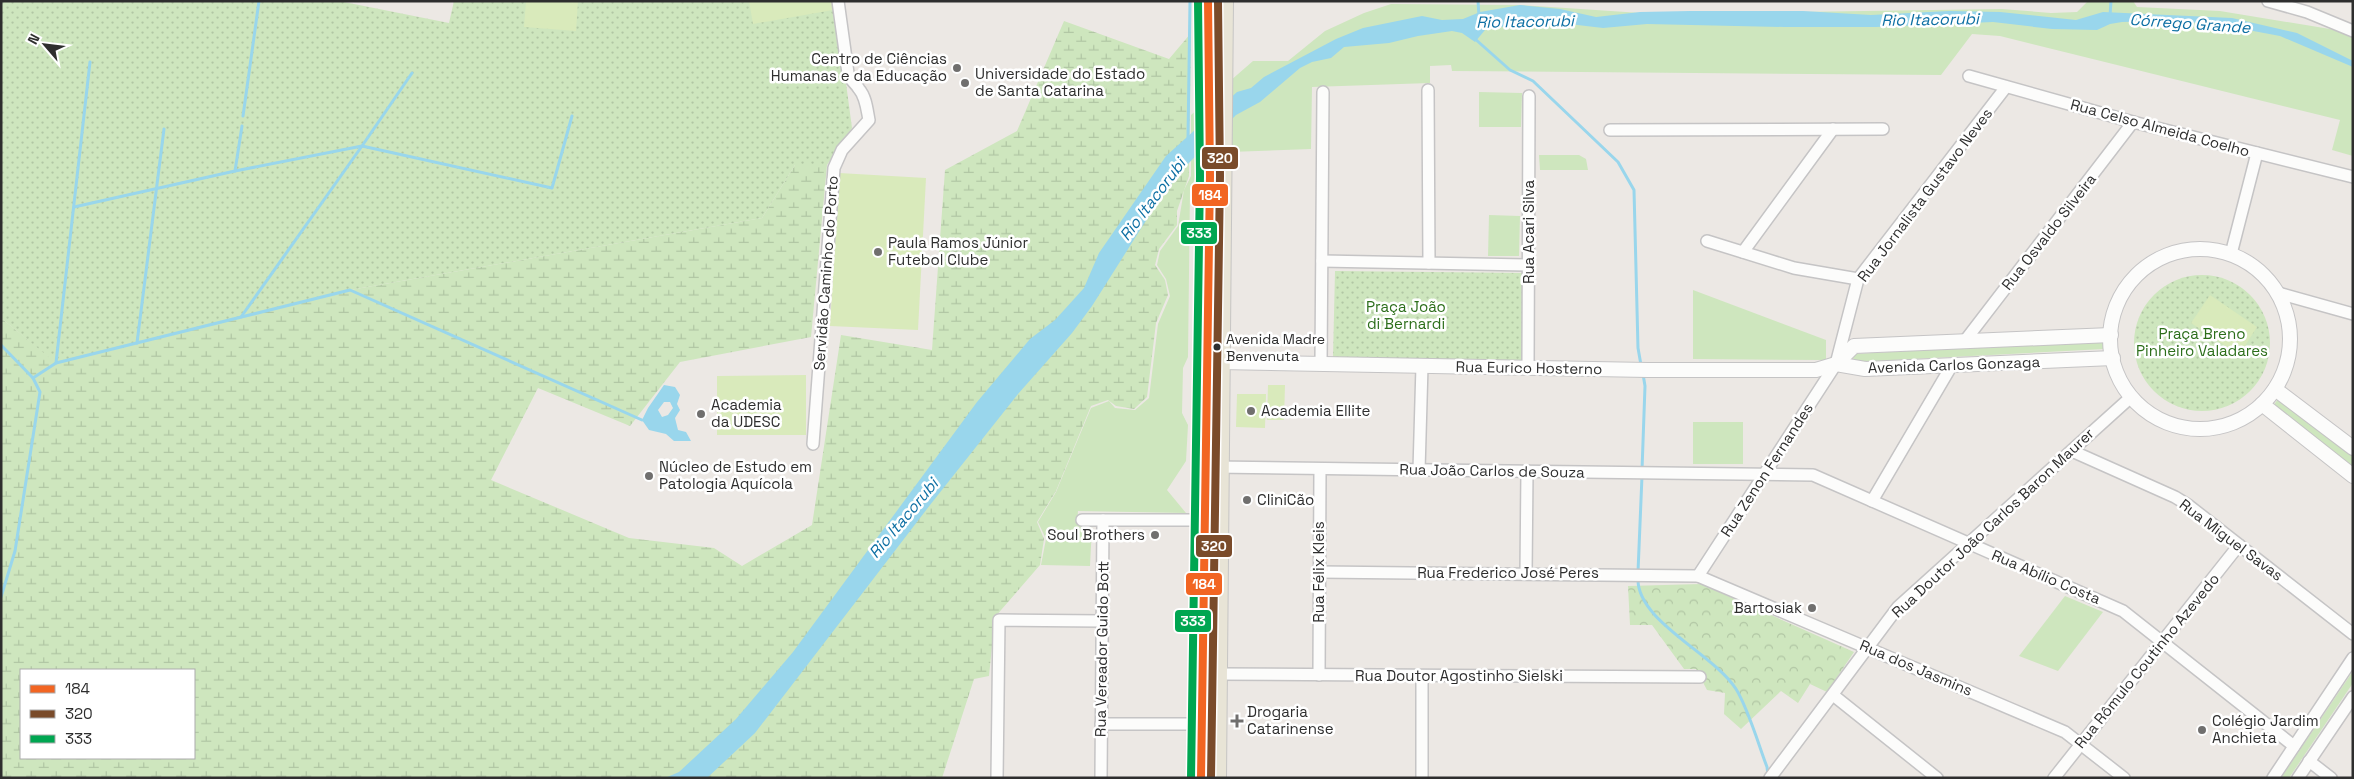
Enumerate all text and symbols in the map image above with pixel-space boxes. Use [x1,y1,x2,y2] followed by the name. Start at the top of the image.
[1881,8,1981,31] water label: Rio Itacorubi
[2129,9,2251,38] water label: Córrego Grande
[1476,10,1576,33] water label: Rio Itacorubi
[20,20,70,70] north arrow
[23,31,44,47] text: N
[771,49,947,85] place label: Centro de Ciências Humanas e da Educação
[951,62,963,74] marker: Centro de Ciências Humanas e da Educação
[975,64,1145,100] place label: Universidade do Estado de Santa Catarina
[959,77,971,89] marker: Universidade do Estado de Santa Catarina
[2068,94,2252,161] street label: Rua Celso Almeida Coelho
[1853,104,1996,285] street label: Rua Jornalista Gustavo Neves
[1201,146,1239,170] line badge: 320
[1207,149,1233,167] text: 320
[1115,152,1191,245] water label: Rio Itacorubi
[1997,169,2100,294] street label: Rua Osvaldo Silveira
[809,175,842,371] street label: Servidão Caminho do Porto
[1519,180,1538,284] street label: Rua Acari Silva
[1191,183,1229,207] line badge: 184
[1198,186,1222,204] text: 184
[1180,221,1218,245] line badge: 333
[1186,224,1212,242] text: 333
[888,233,1028,269] place label: Paula Ramos Júnior Futebol Clube
[872,246,884,258] marker: Paula Ramos Júnior Futebol Clube
[1366,297,1446,333] park label: Praça João di Bernardi
[2136,324,2268,360] park label: Praça Breno Pinheiro Valadares
[1226,330,1325,365] place label: Avenida Madre Benvenuta
[1212,342,1222,352] marker: Avenida Madre Benvenuta
[1868,352,2041,377] street label: Avenida Carlos Gonzaga
[1456,357,1602,378] street label: Rua Eurico Hosterno
[711,395,782,431] place label: Academia da UDESC
[1716,399,1817,540] street label: Rua Zenon Fernandes
[1261,401,1371,420] place label: Academia Ellite
[1245,405,1257,417] marker: Academia Ellite
[695,408,707,420] marker: Academia da UDESC
[1888,424,2098,622] street label: Rua Doutor João Carlos Baron Maurer
[659,457,812,493] place label: Núcleo de Estudo em Patologia Aquícola
[1399,459,1585,482] street label: Rua João Carlos de Souza
[643,470,655,482] marker: Núcleo de Estudo em Patologia Aquícola
[864,473,944,563] water label: Rio Itacorubi
[1257,490,1314,509] place label: CliniCão
[1241,494,1253,506] marker: CliniCão
[2176,494,2287,585] street label: Rua Miguel Savas
[1309,521,1328,623] street label: Rua Félix Kleis
[1047,525,1145,544] place label: Soul Brothers
[1149,529,1161,541] marker: Soul Brothers
[1195,534,1233,558] line badge: 320
[1201,537,1227,555] text: 320
[1989,545,2104,608] street label: Rua Abílio Costa
[1090,561,1113,737] street label: Rua Vereador Guido Bott
[1417,563,1599,582] street label: Rua Frederico José Peres
[2070,569,2223,752] street label: Rua Rômulo Coutinho Azevedo
[1185,572,1223,596] line badge: 184
[1192,575,1216,593] text: 184
[1734,598,1802,617] place label: Bartosiak
[1806,602,1818,614] marker: Bartosiak
[1174,609,1212,633] line badge: 333
[1180,612,1206,630] text: 333
[1857,635,1975,700] street label: Rua dos Jasmins
[1355,666,1563,685] street label: Rua Doutor Agostinho Sielski
[20,669,195,759] legend
[65,679,90,698] text: 184
[1247,702,1334,738] place label: Drogaria Catarinense
[65,704,93,723] text: 320
[2212,711,2319,747] place label: Colégio Jardim Anchieta
[1231,715,1243,727] marker: Drogaria Catarinense
[2196,724,2208,736] marker: Colégio Jardim Anchieta
[65,729,92,748] text: 333

